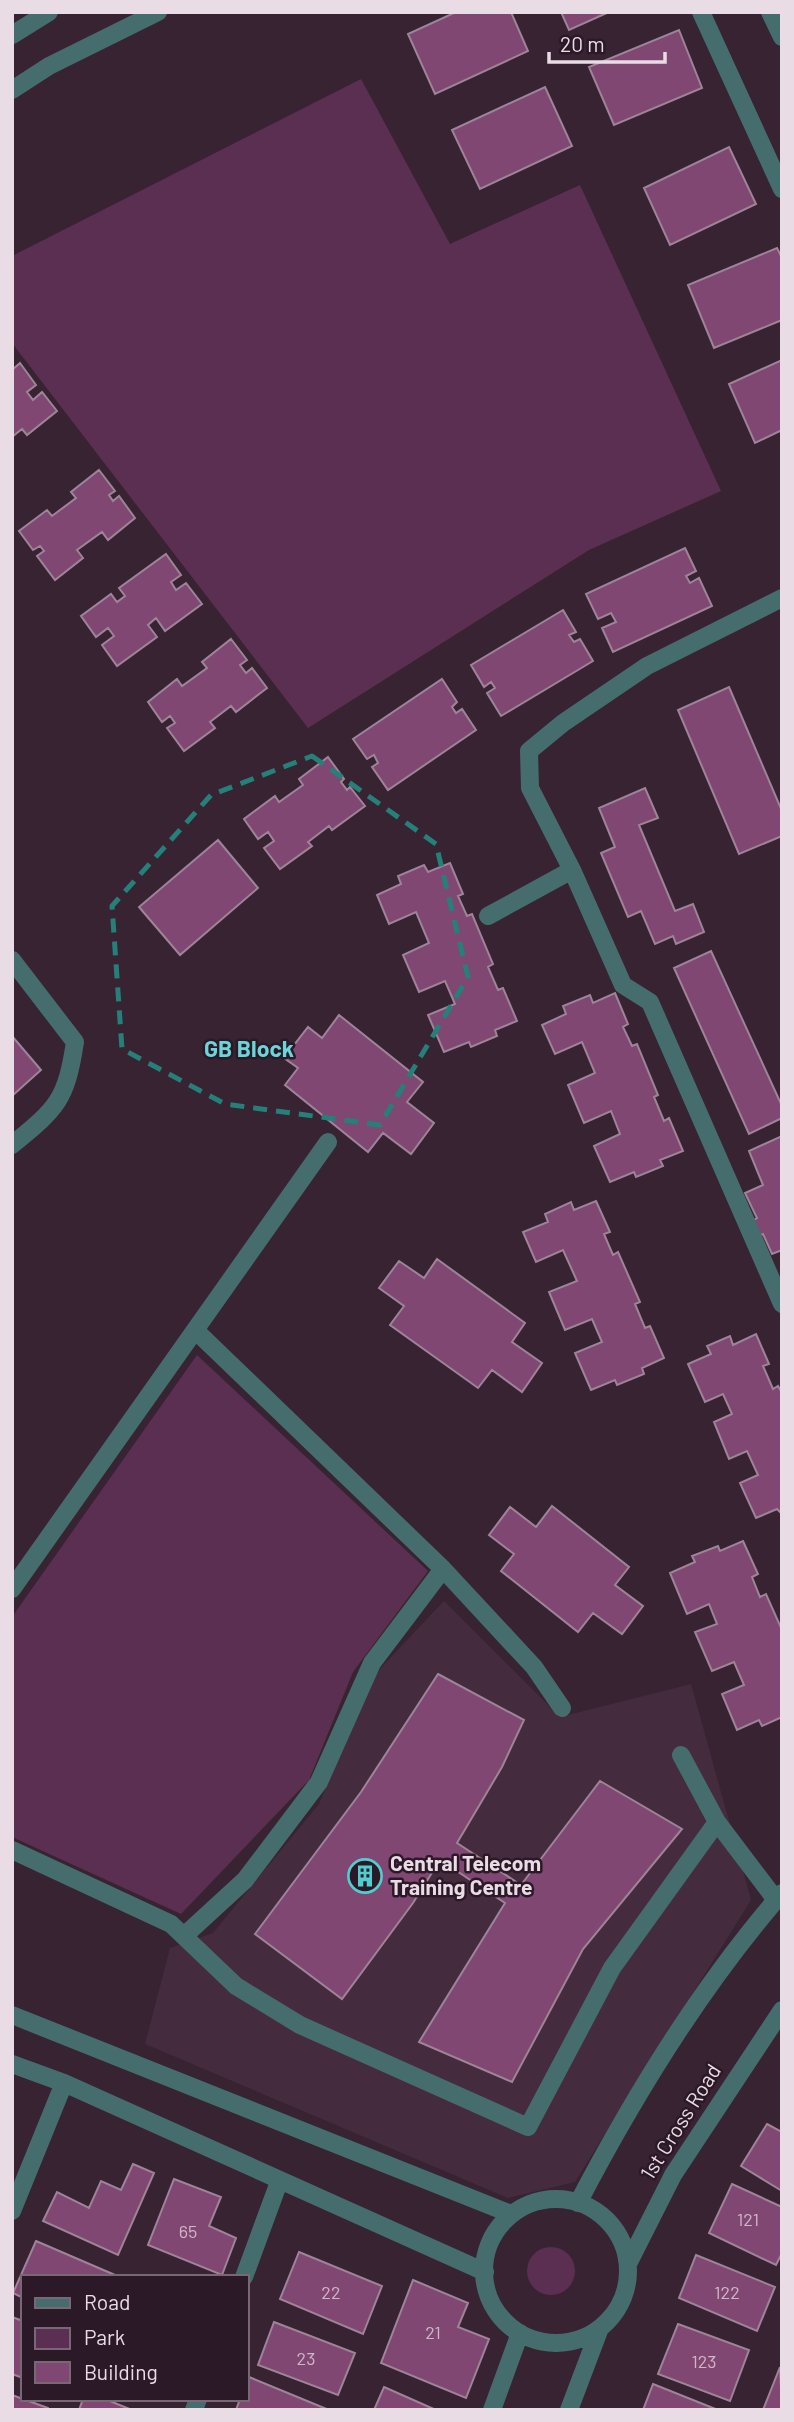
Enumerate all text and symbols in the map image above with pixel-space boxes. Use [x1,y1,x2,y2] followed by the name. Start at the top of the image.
[549,21,664,65] scale bar
[560,31,605,56] text: 20 m
[204,1034,294,1062] district label: GB Block
[390,1850,541,1899] place label: Central Telecom Training Centre
[346,1857,384,1895] building icon: Central Telecom Training Centre
[634,2059,725,2184] street label: 1st Cross Road
[737,2208,759,2230] house number: 121
[179,2220,197,2242] house number: 65
[21,2275,248,2401] legend
[321,2281,341,2303] house number: 22
[714,2281,740,2303] house number: 122
[84,2289,130,2314] text: Road
[425,2321,441,2343] house number: 21
[84,2324,125,2349] text: Park
[297,2347,315,2369] house number: 23
[691,2350,717,2372] house number: 123
[84,2359,158,2384] text: Building

